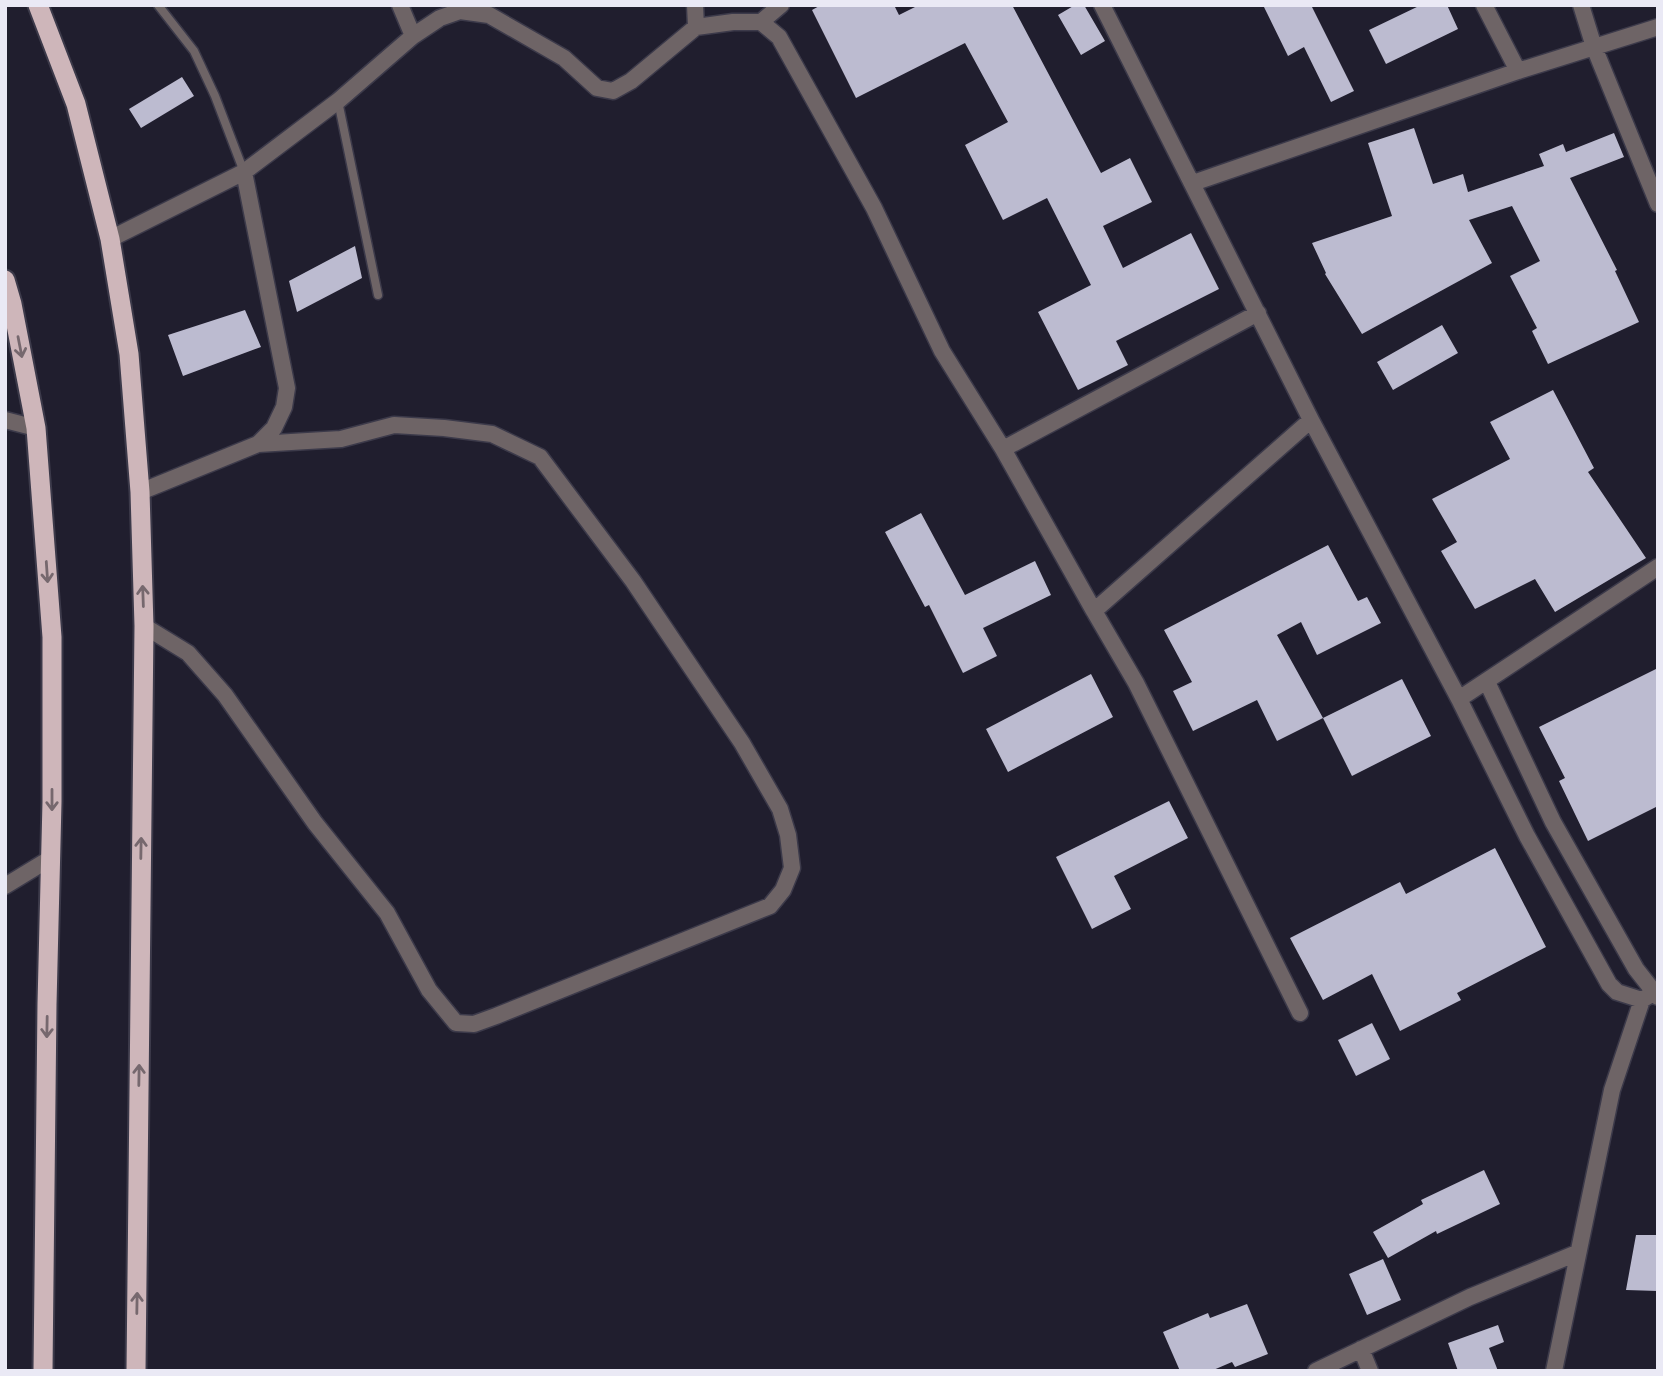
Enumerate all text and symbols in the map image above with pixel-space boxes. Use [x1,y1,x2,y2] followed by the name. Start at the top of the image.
[14,335,28,358] one-way arrow
[41,561,54,583] one-way arrow
[136,584,150,607] one-way arrow
[45,788,59,811] one-way arrow
[135,836,148,859] one-way arrow
[40,1015,54,1038] one-way arrow
[132,1064,146,1087] one-way arrow
[130,1291,144,1314] one-way arrow

